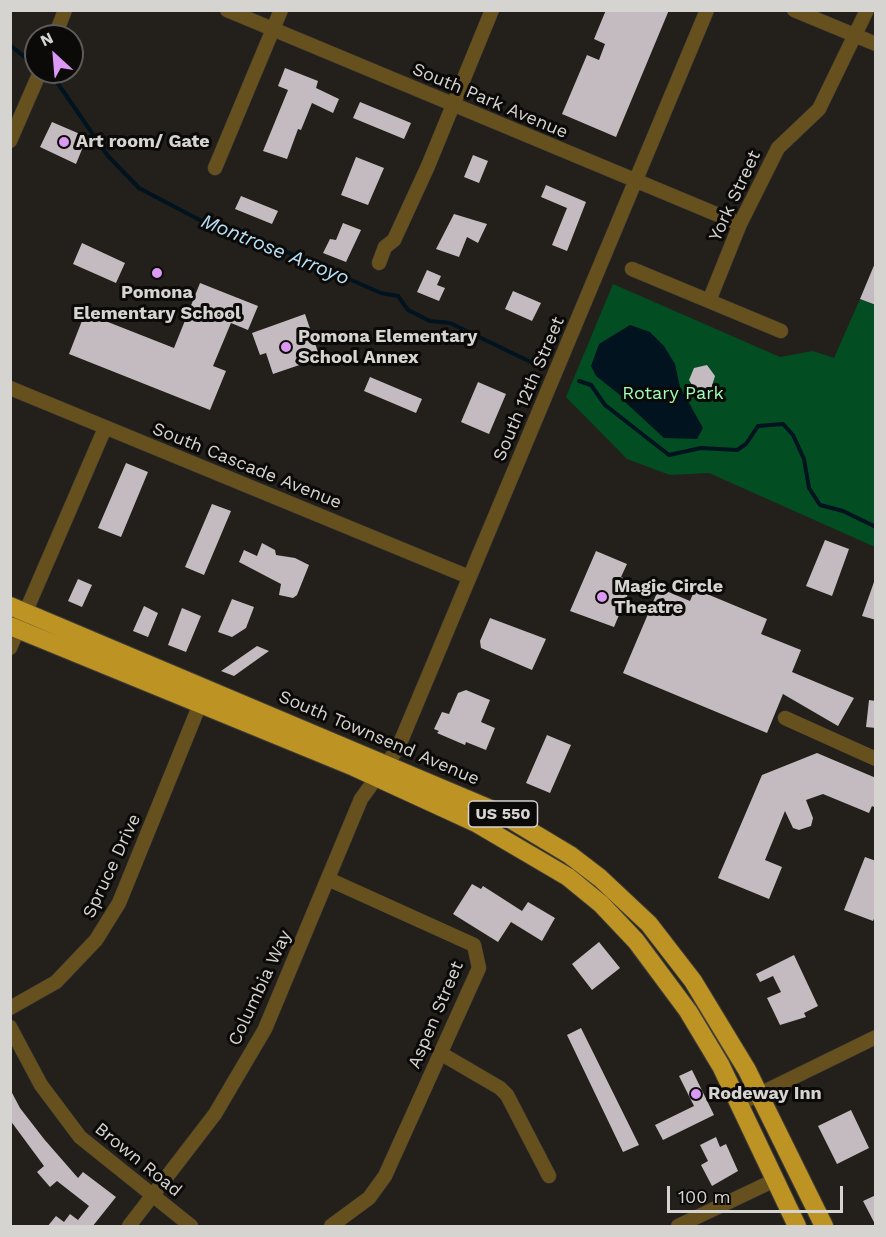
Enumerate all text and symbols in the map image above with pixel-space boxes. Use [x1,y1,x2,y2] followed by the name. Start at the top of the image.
[24,24,84,84] north arrow
[37,28,56,50] text: N
[409,58,571,144] street label: South Park Avenue
[76,131,210,153] place label: Art room/ Gate
[57,135,71,149] marker: Art room/ Gate
[705,147,765,245] street label: York Street
[197,209,353,291] water label: Montrose Arroyo
[150,266,164,280] marker: Pomona Elementary School
[73,282,241,324] place label: Pomona Elementary School
[489,314,569,464] street label: South 12th Street
[298,326,477,368] place label: Pomona Elementary School Annex
[279,340,293,354] marker: Pomona Elementary School Annex
[622,383,724,405] park label: Rotary Park
[149,418,345,514] street label: South Cascade Avenue
[614,576,723,618] place label: Magic Circle Theatre
[595,590,609,604] marker: Magic Circle Theatre
[275,686,483,790] street label: South Townsend Avenue
[468,801,538,827] road number: US 550
[78,810,146,922] street label: Spruce Drive
[224,927,296,1049] street label: Columbia Way
[404,958,468,1072] street label: Aspen Street
[708,1083,822,1105] place label: Rodeway Inn
[689,1087,703,1101] marker: Rodeway Inn
[90,1118,186,1202] street label: Brown Road
[670,1174,846,1212] scale bar
[678,1186,731,1207] text: 100 m

